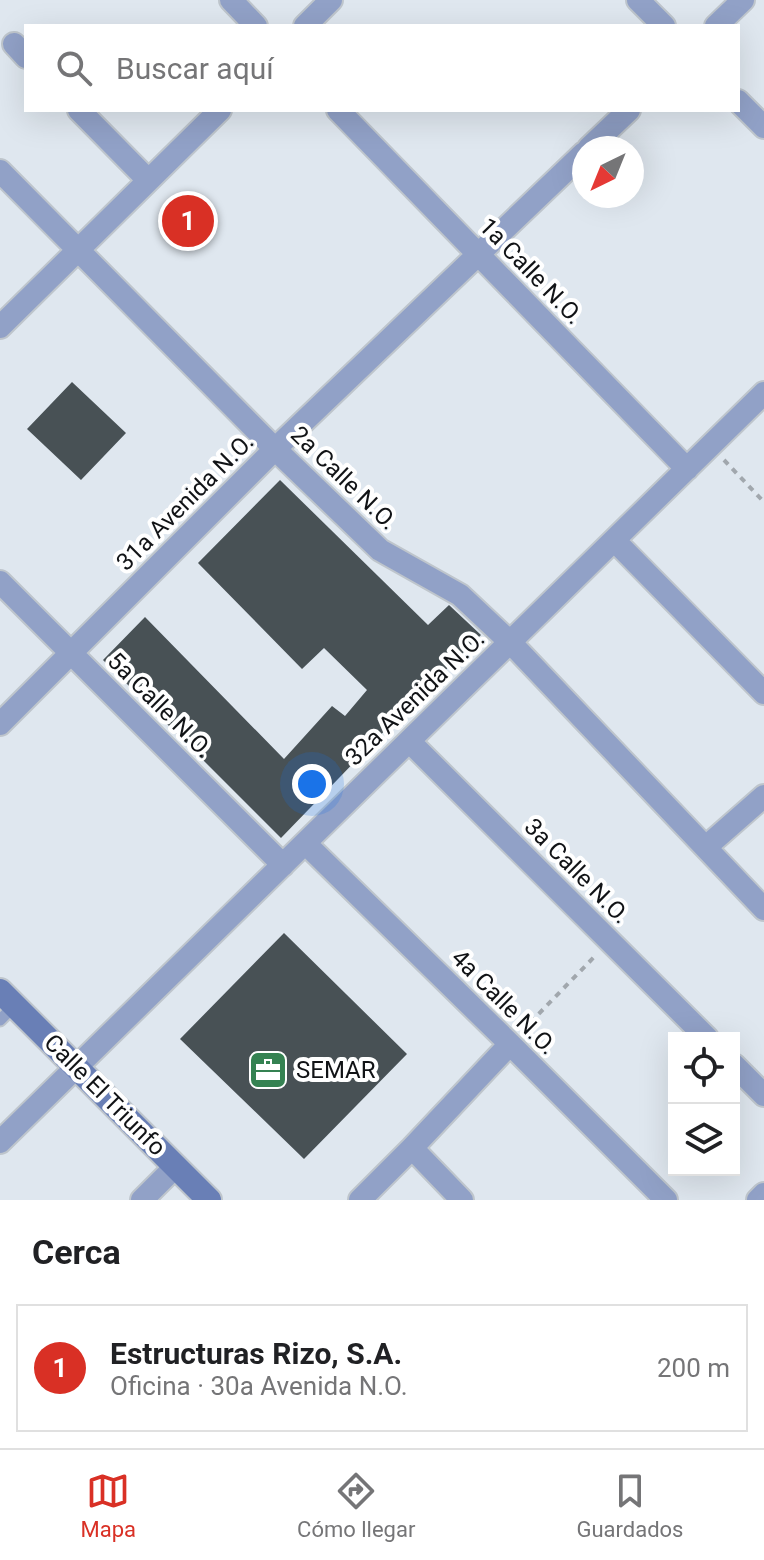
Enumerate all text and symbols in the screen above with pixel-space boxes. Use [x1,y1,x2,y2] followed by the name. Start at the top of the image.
[24,24,740,112] search box
[52,46,96,90] icon: search
[116,51,274,86] text: Buscar aquí
[572,136,644,208] north arrow
[162,191,214,251] pin: 1
[473,212,589,330] street label: 1a Calle N.O.
[285,420,403,536] street label: 2a Calle N.O.
[111,428,259,576] street label: 31a Avenida N.O.
[340,625,490,771] street label: 32a Avenida N.O.
[102,647,218,763] street label: 5a Calle N.O.
[292,764,332,804] your location
[519,813,635,929] street label: 3a Calle N.O.
[446,944,562,1060] street label: 4a Calle N.O.
[39,1029,171,1161] street label: Calle El Triunfo
[668,1032,740,1176] map controls
[668,1032,740,1104] button: locate
[247,1049,289,1091] office icon: SEMAR
[296,1056,376,1084] place label: SEMAR
[668,1104,740,1176] button: layers
[32,1232,121,1272] text: Cerca
[110,1336,402,1371] text: Estructuras Rizo, S.A.
[53,1353,67,1383] text: 1
[657,1353,730,1383] text: 200 m
[110,1371,408,1401] text: Oficina · 30a Avenida N.O.
[81,1469,136,1542] tab: Mapa
[297,1469,415,1542] tab: Cómo llegar
[576,1469,683,1542] tab: Guardados

